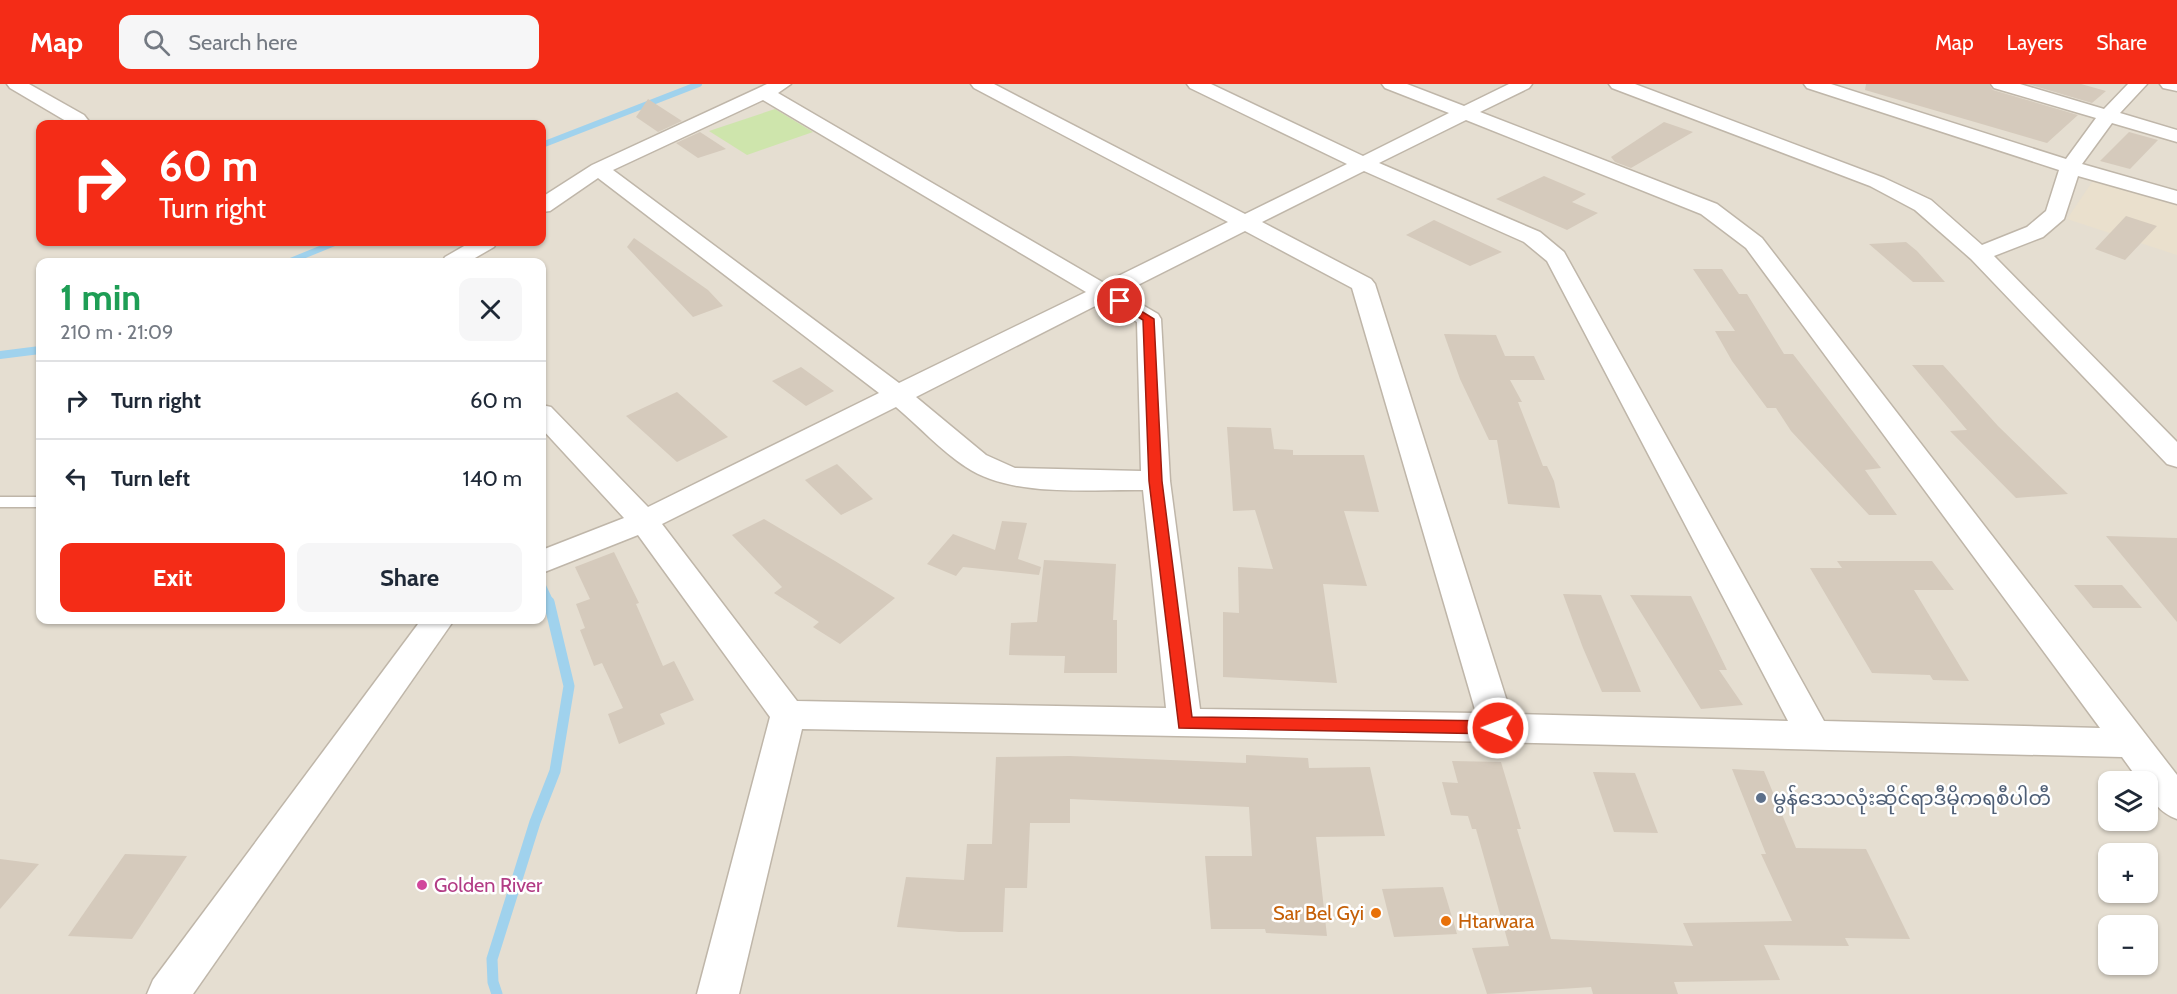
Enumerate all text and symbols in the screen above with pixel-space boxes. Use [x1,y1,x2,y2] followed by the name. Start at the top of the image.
[119,15,539,69] search box
[30,25,83,59] text: Map
[140,26,173,59] icon: search
[188,29,297,56] text: Search here
[1935,30,1974,55] text: Map
[2007,30,2063,55] text: Layers
[2096,30,2147,55] text: Share
[159,140,258,192] text: 60 m
[60,144,138,222] icon: right
[159,192,266,225] text: Turn right
[60,275,141,319] text: 1 min
[1094,275,1145,326] pin
[459,278,522,341] button: close
[1103,284,1136,317] icon: arrive
[60,320,173,344] text: 210 m · 21:09
[60,384,93,417] icon: right
[111,387,201,414] text: Turn right
[470,387,522,414] text: 60 m
[60,462,93,495] icon: left
[111,465,190,492] text: Turn left
[463,465,522,492] text: 140 m
[60,543,285,612] button: Exit
[297,543,522,612] button: Share
[1466,696,1530,760] position arrow
[2098,771,2158,975] map controls
[2098,771,2158,831] button: layers
[1773,784,2051,815] place label: မွန်ဒေသလုံးဆိုင်ရာဒီမိုကရစီပါတီ
[1754,791,1768,805] marker: မွန်ဒေသလုံးဆိုင်ရာဒီမိုကရစီပါတီ
[2098,843,2158,903] button: +
[434,873,543,897] place label: Golden River
[415,878,429,892] marker: Golden River
[1273,901,1364,925] place label: Sar Bel Gyi
[1369,906,1383,920] marker: Sar Bel Gyi
[1458,909,1535,933] place label: Htarwara
[1439,914,1453,928] marker: Htarwara
[2098,915,2158,975] button: −

